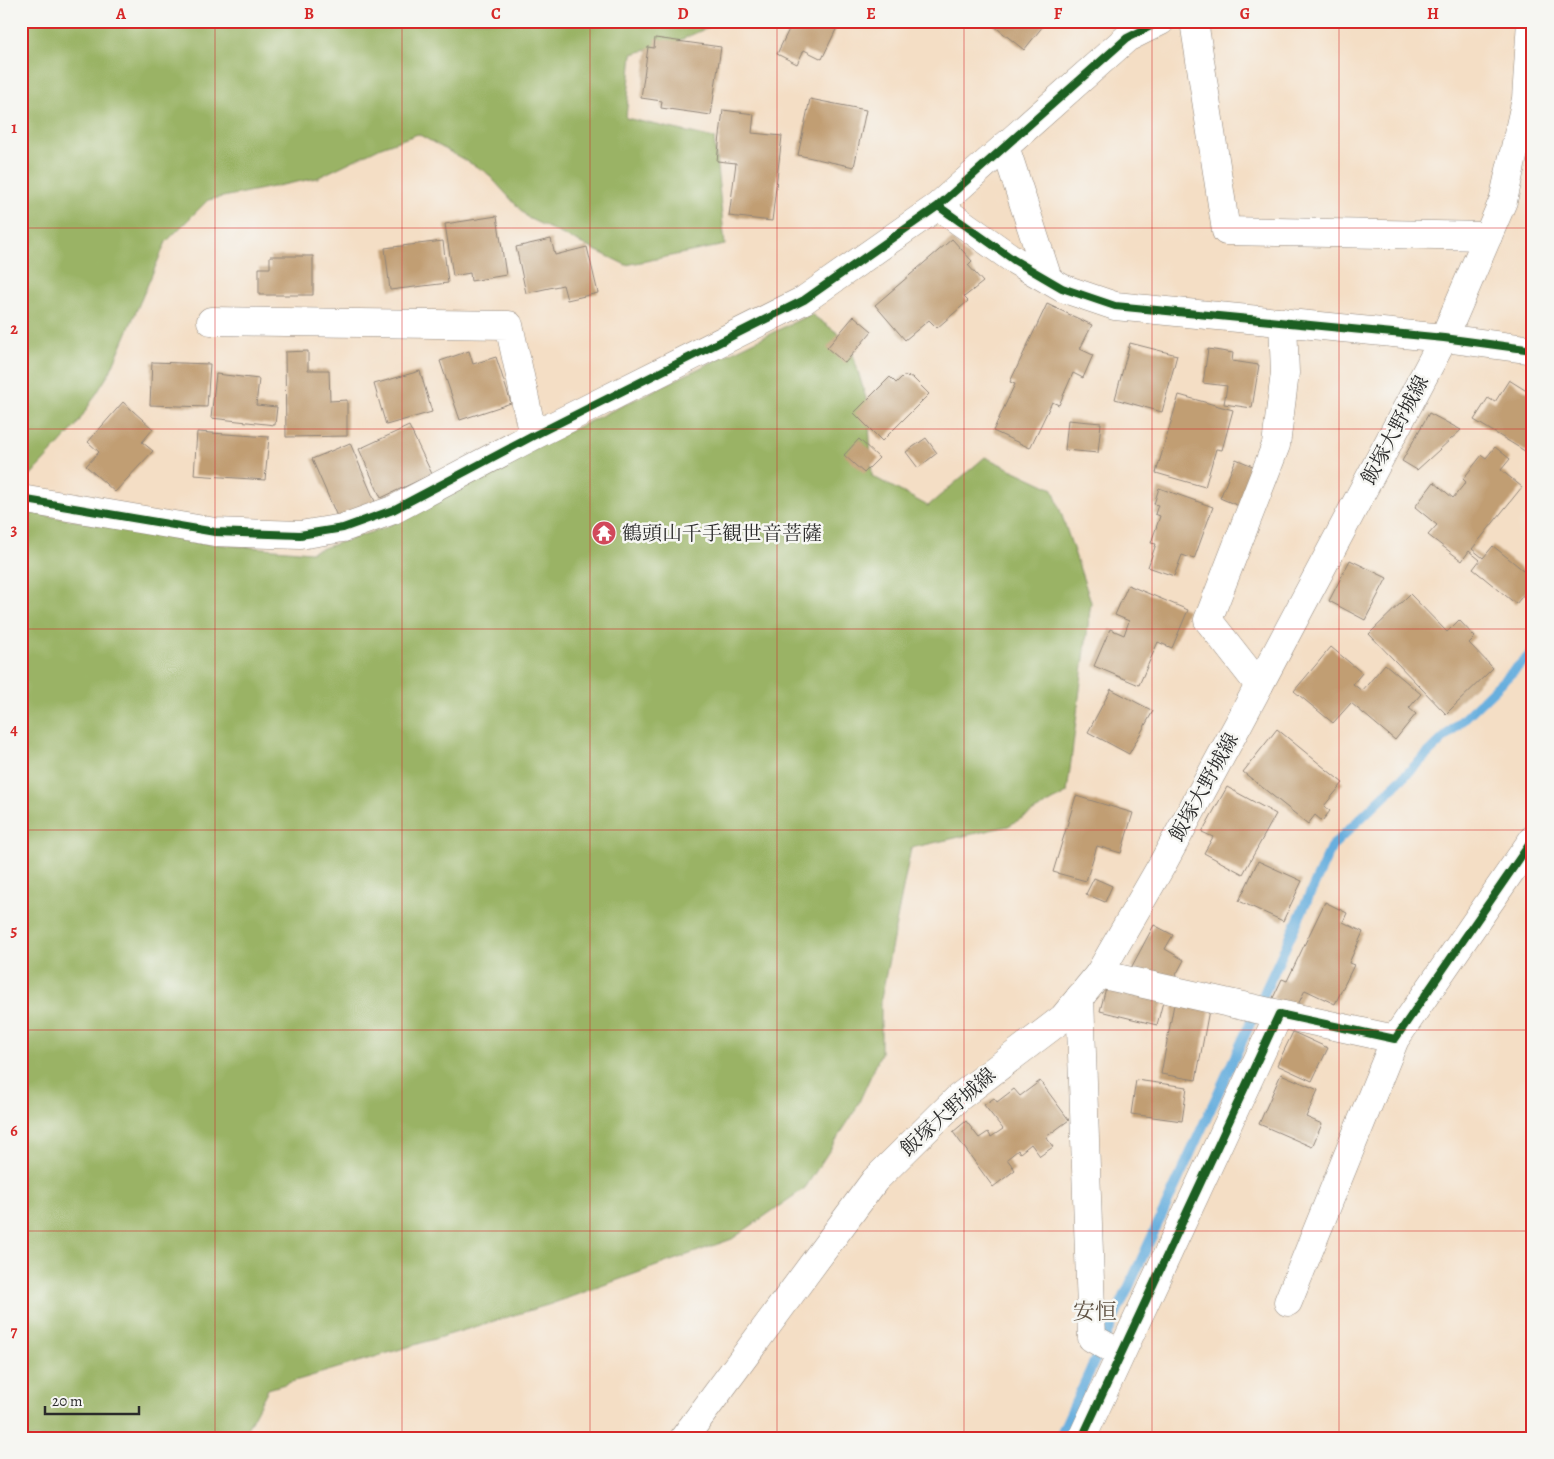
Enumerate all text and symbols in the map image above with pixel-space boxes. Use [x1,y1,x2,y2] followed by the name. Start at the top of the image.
[115,3,127,25] text: A
[304,3,314,25] text: B
[491,3,501,25] text: C
[677,3,689,25] text: D
[866,3,876,25] text: E
[1054,3,1063,25] text: F
[1240,3,1250,25] text: G
[1427,3,1439,25] text: H
[11,117,17,139] text: 1
[10,318,18,340] text: 2
[1355,371,1435,489] street label: 飯塚大野城線
[11,519,18,541] text: 3
[591,520,617,546] temple icon: 鶴頭山千手観世音菩薩
[622,520,822,547] place label: 鶴頭山千手観世音菩薩
[10,719,18,741] text: 4
[1163,728,1245,846] street label: 飯塚大野城線
[11,920,18,942] text: 5
[894,1062,1002,1162] street label: 飯塚大野城線
[10,1120,18,1142] text: 6
[1073,1297,1117,1327] district label: 安恒
[11,1321,18,1343] text: 7
[45,1384,139,1416] scale bar
[52,1391,83,1411] text: 20 m

